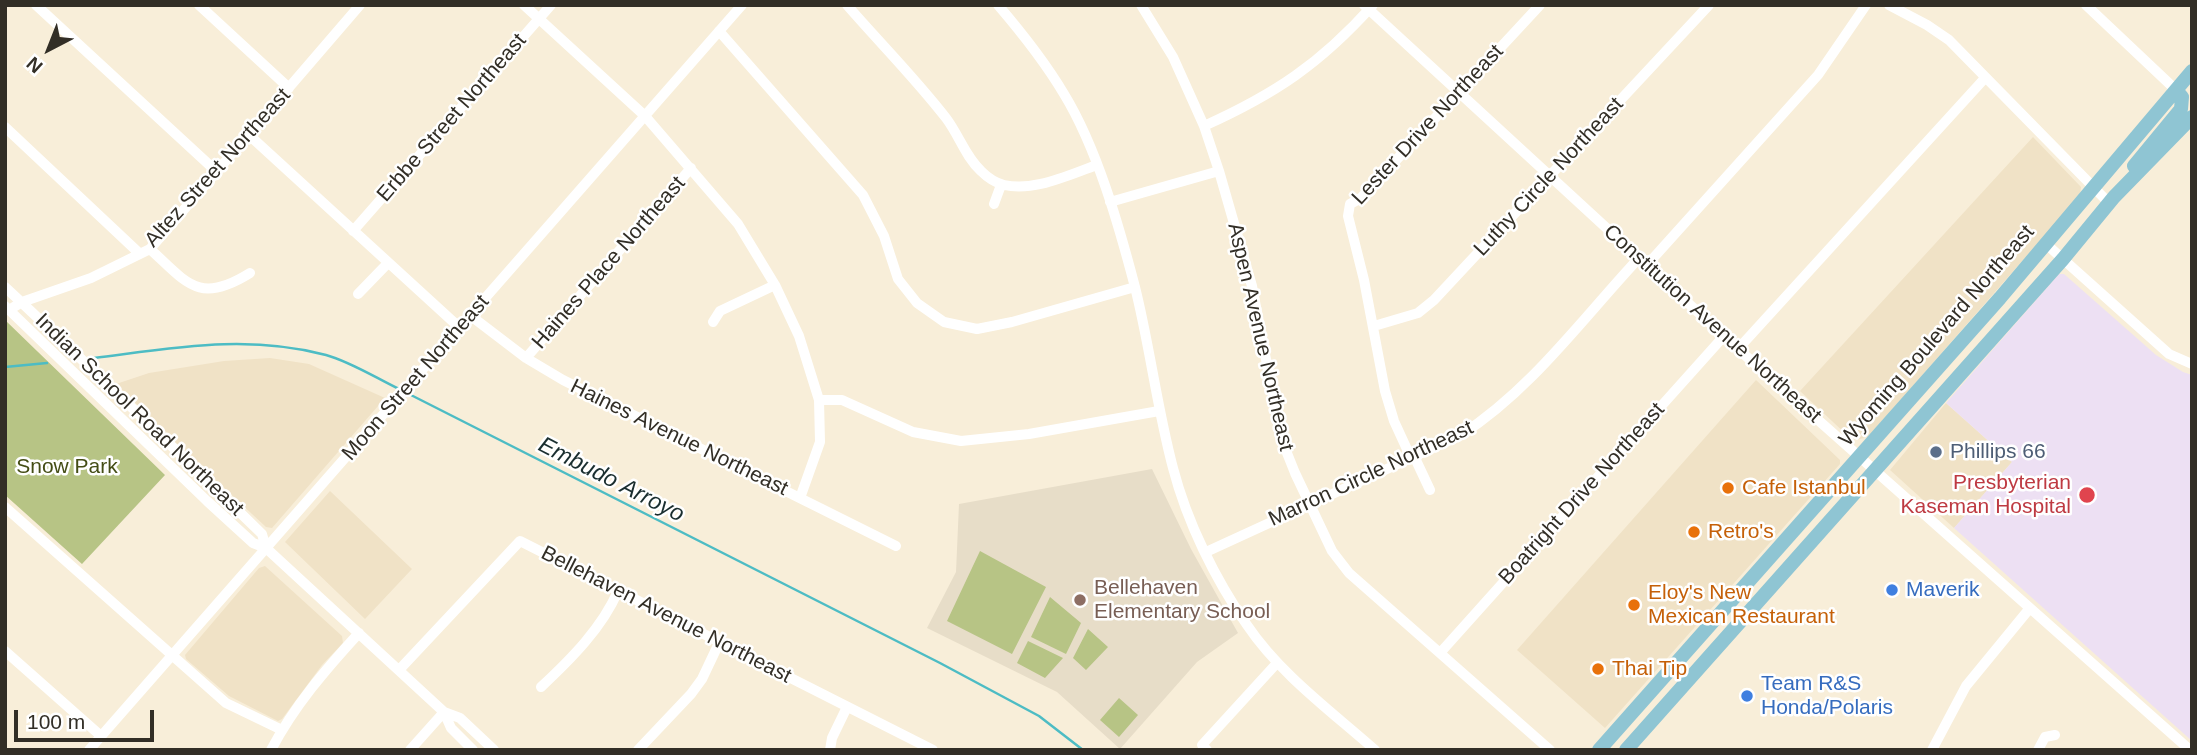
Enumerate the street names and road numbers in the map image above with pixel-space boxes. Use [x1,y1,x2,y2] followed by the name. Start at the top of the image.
[372,29,532,207] street label: Erbbe Street Northeast
[1347,40,1509,210] street label: Lester Drive Northeast
[140,83,296,253] street label: Altez Street Northeast
[1469,92,1629,262] street label: Luthy Circle Northeast
[527,171,691,355] street label: Haines Place Northeast
[1598,219,1826,429] street label: Constitution Avenue Northeast
[1834,220,2040,452] street label: Wyoming Boulevard Northeast
[1222,221,1298,453] street label: Aspen Avenue Northeast
[337,290,495,466] street label: Moon Street Northeast
[29,309,249,521] street label: Indian School Road Northeast
[566,374,792,502] street label: Haines Avenue Northeast
[1494,398,1670,590] street label: Boatright Drive Northeast
[1265,415,1477,533] street label: Marron Circle Northeast
[537,541,795,689] street label: Bellehaven Avenue Northeast

